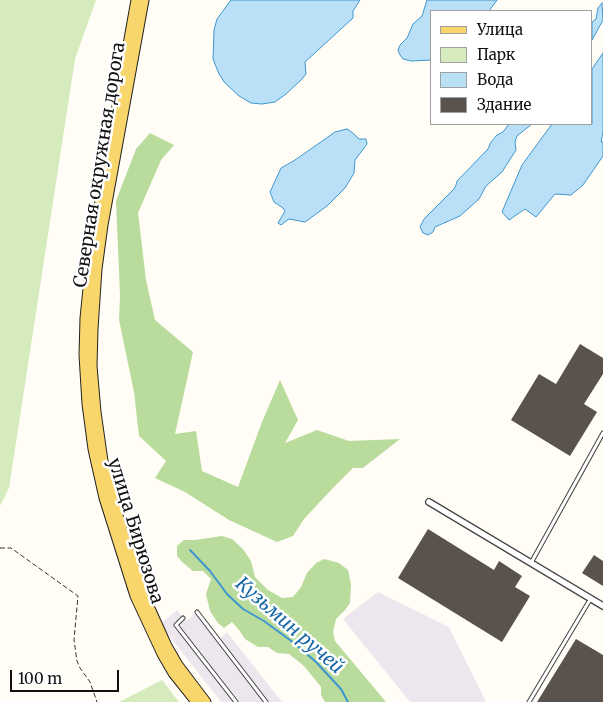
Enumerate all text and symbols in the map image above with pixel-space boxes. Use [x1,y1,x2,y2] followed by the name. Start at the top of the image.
[430,10,593,125] legend
[477,20,523,39] text: Улица
[70,41,130,289] street label: Северная окружная дорога
[477,45,515,64] text: Парк
[477,70,513,89] text: Вода
[477,95,531,114] text: Здание
[103,456,167,606] street label: улица Бирюзова
[230,573,348,679] water label: Кузьмин ручей
[12,660,121,692] scale bar
[18,669,62,688] text: 100 m

